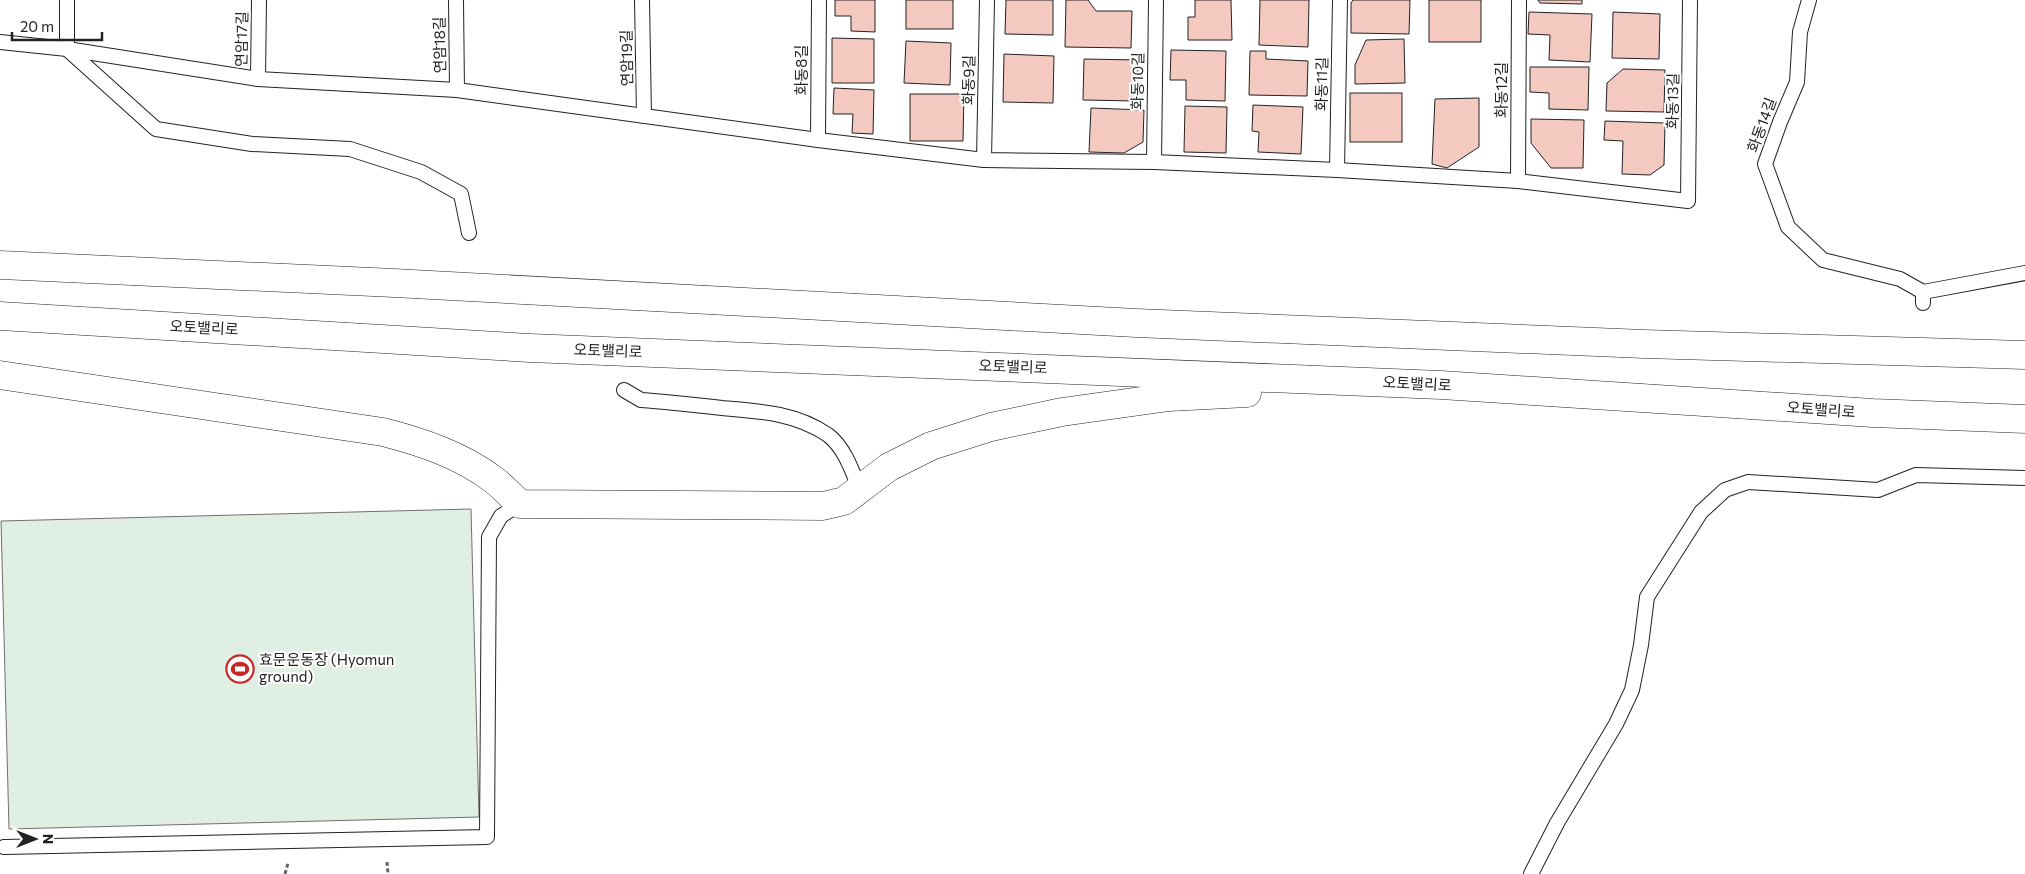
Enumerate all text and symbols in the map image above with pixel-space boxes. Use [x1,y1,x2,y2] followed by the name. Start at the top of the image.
[12,10,102,42] scale bar
[232,11,250,67] street label: 연암17길
[430,16,448,74] street label: 연암18길
[20,17,54,35] text: 20 m
[617,29,635,87] street label: 연암19길
[792,45,810,95] street label: 화동8길
[1127,52,1147,110] street label: 화동10길
[959,55,977,105] street label: 화동9길
[1312,57,1330,111] street label: 화동11길
[1492,62,1510,118] street label: 화동12길
[1663,73,1681,129] street label: 화동13길
[1743,95,1779,154] street label: 화동14길
[169,316,239,338] street label: 오토밸리로
[573,340,643,360] street label: 오토밸리로
[978,356,1048,376] street label: 오토밸리로
[1382,372,1452,394] street label: 오토밸리로
[1786,398,1856,420] street label: 오토밸리로
[259,650,394,685] place label: 효문운동장 (Hyomun ground)
[225,654,255,684] sports icon: 효문운동장 (Hyomun ground)
[10,814,60,864] north arrow
[40,834,57,844] text: N

